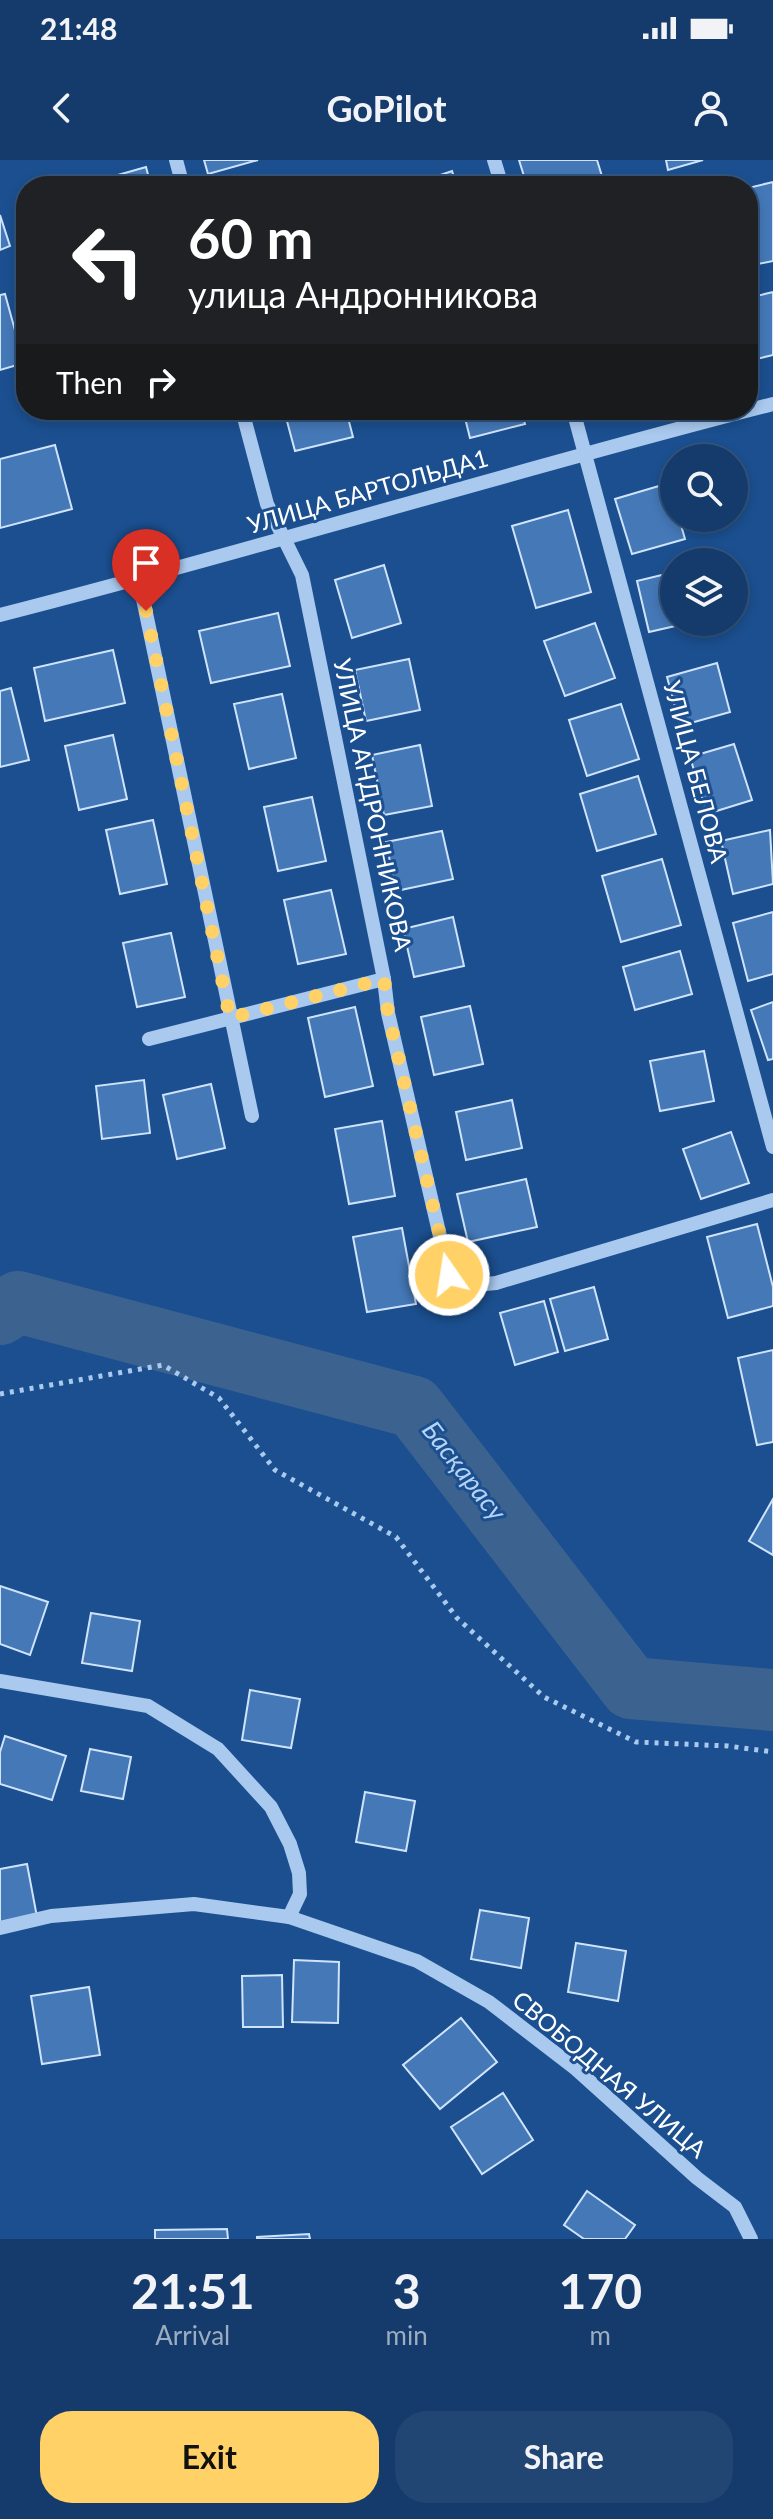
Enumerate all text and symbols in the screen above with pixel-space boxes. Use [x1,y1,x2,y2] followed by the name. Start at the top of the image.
[40,10,117,46] text: 21:48
[40,86,84,130] icon: back
[326,86,447,130] text: GoPilot
[689,86,733,130] icon: person
[188,204,313,271] text: 60 m
[56,208,160,312] icon: left
[188,272,538,316] text: улица Андронникова
[139,360,183,404] icon: right
[56,364,123,400] text: Then
[244,442,491,539] street label: УЛИЦА БАРТОЛЬДА1
[660,444,748,636] map controls
[660,444,748,532] button: search
[112,529,180,611] pin
[124,541,168,585] icon: arrive
[660,548,748,636] button: layers
[328,656,419,954] street label: УЛИЦА АНДРОННИКОВА
[658,677,735,867] street label: УЛИЦА БЕЛОВА
[407,1233,491,1317] position arrow
[416,1414,514,1527] water label: Басқарасу
[507,1984,713,2164] street label: СВОБОДНАЯ УЛИЦА
[131,2262,255,2319] text: 21:51
[393,2262,421,2319] text: 3
[559,2262,642,2319] text: 170
[155,2319,230,2351] text: Arrival
[386,2319,428,2351] text: min
[590,2319,611,2351] text: m
[40,2411,379,2503] button: Exit
[395,2411,733,2503] button: Share

